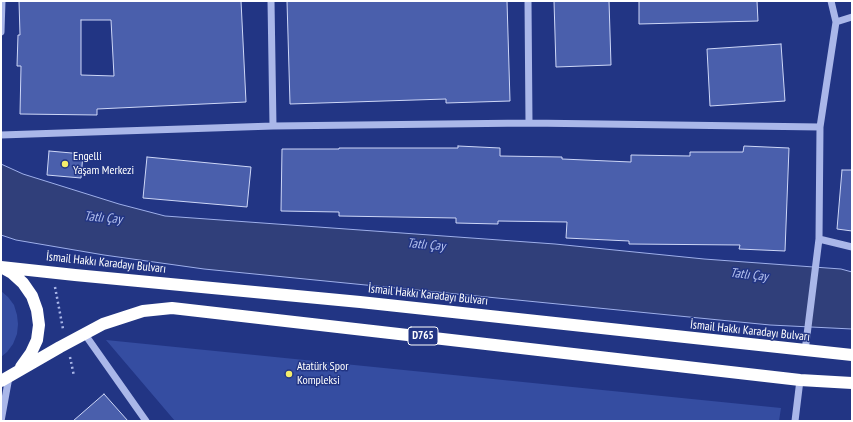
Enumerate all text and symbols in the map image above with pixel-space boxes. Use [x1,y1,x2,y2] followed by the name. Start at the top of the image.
[73,150,134,178] place label: Engelli Yaşam Merkezi
[60,159,70,169] marker: Engelli Yaşam Merkezi
[83,209,123,227] water label: Tatlı Çay
[406,236,446,254] water label: Tatlı Çay
[45,250,167,276] street label: İsmail Hakkı Karadayı Bulvarı
[729,265,769,285] water label: Tatlı Çay
[367,282,489,308] street label: İsmail Hakkı Karadayı Bulvarı
[689,318,811,344] street label: İsmail Hakkı Karadayı Bulvarı
[408,327,438,345] road number: D765
[297,360,348,388] place label: Atatürk Spor Kompleksi
[284,369,294,379] marker: Atatürk Spor Kompleksi

